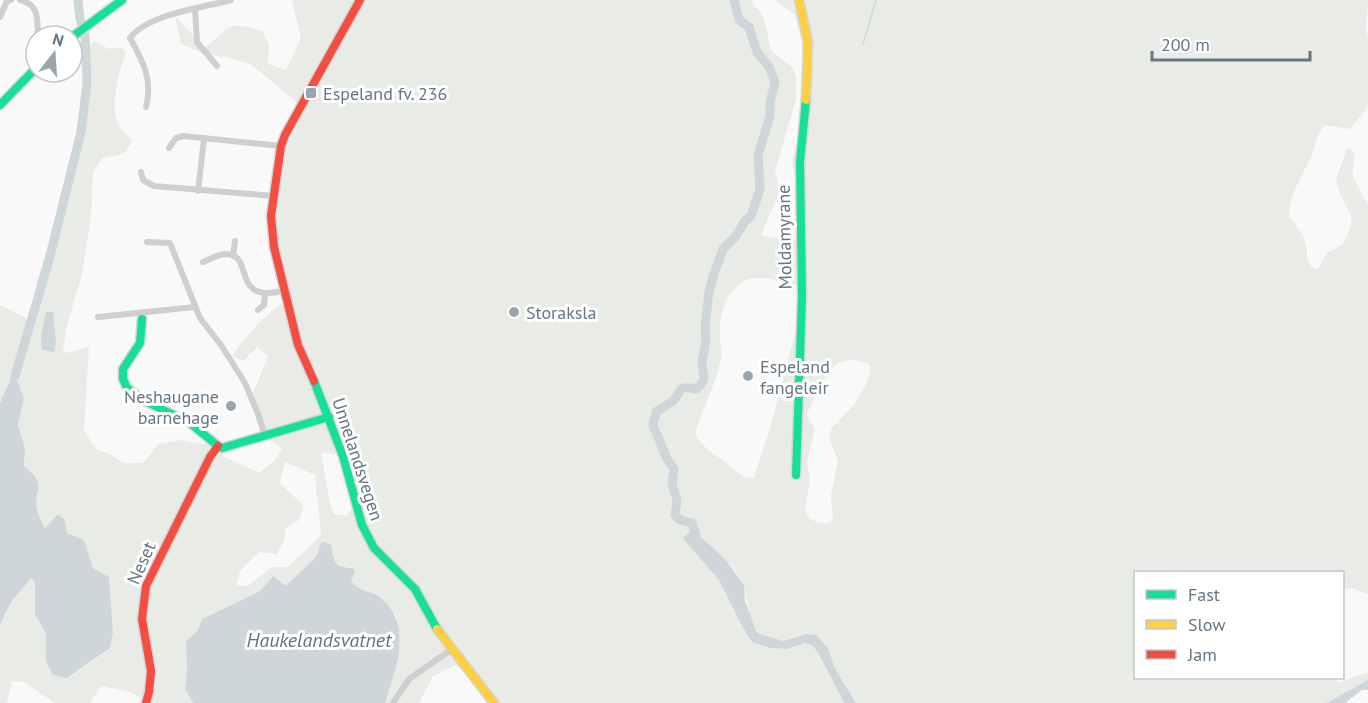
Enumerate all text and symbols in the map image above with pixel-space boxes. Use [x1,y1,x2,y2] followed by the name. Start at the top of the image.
[24,24,84,84] north arrow
[1152,24,1310,62] scale bar
[50,29,66,51] text: N
[1161,33,1210,56] text: 200 m
[323,82,447,105] place label: Espeland fv. 236
[304,86,318,100] marker: Espeland fv. 236
[772,184,796,290] street label: Moldamyrane
[526,301,597,324] place label: Storaksla
[507,305,521,319] marker: Storaksla
[760,355,830,399] place label: Espeland fangeleir
[741,369,755,383] marker: Espeland fangeleir
[124,385,219,429] place label: Neshaugane barnehage
[327,395,389,523] street label: Unnelandsvegen
[224,399,238,413] marker: Neshaugane barnehage
[122,538,160,588] street label: Neset
[1134,571,1344,679] legend
[1188,583,1220,606] text: Fast
[1188,613,1226,636] text: Slow
[247,627,393,653] water label: Haukelandsvatnet
[1187,643,1217,666] text: Jam

